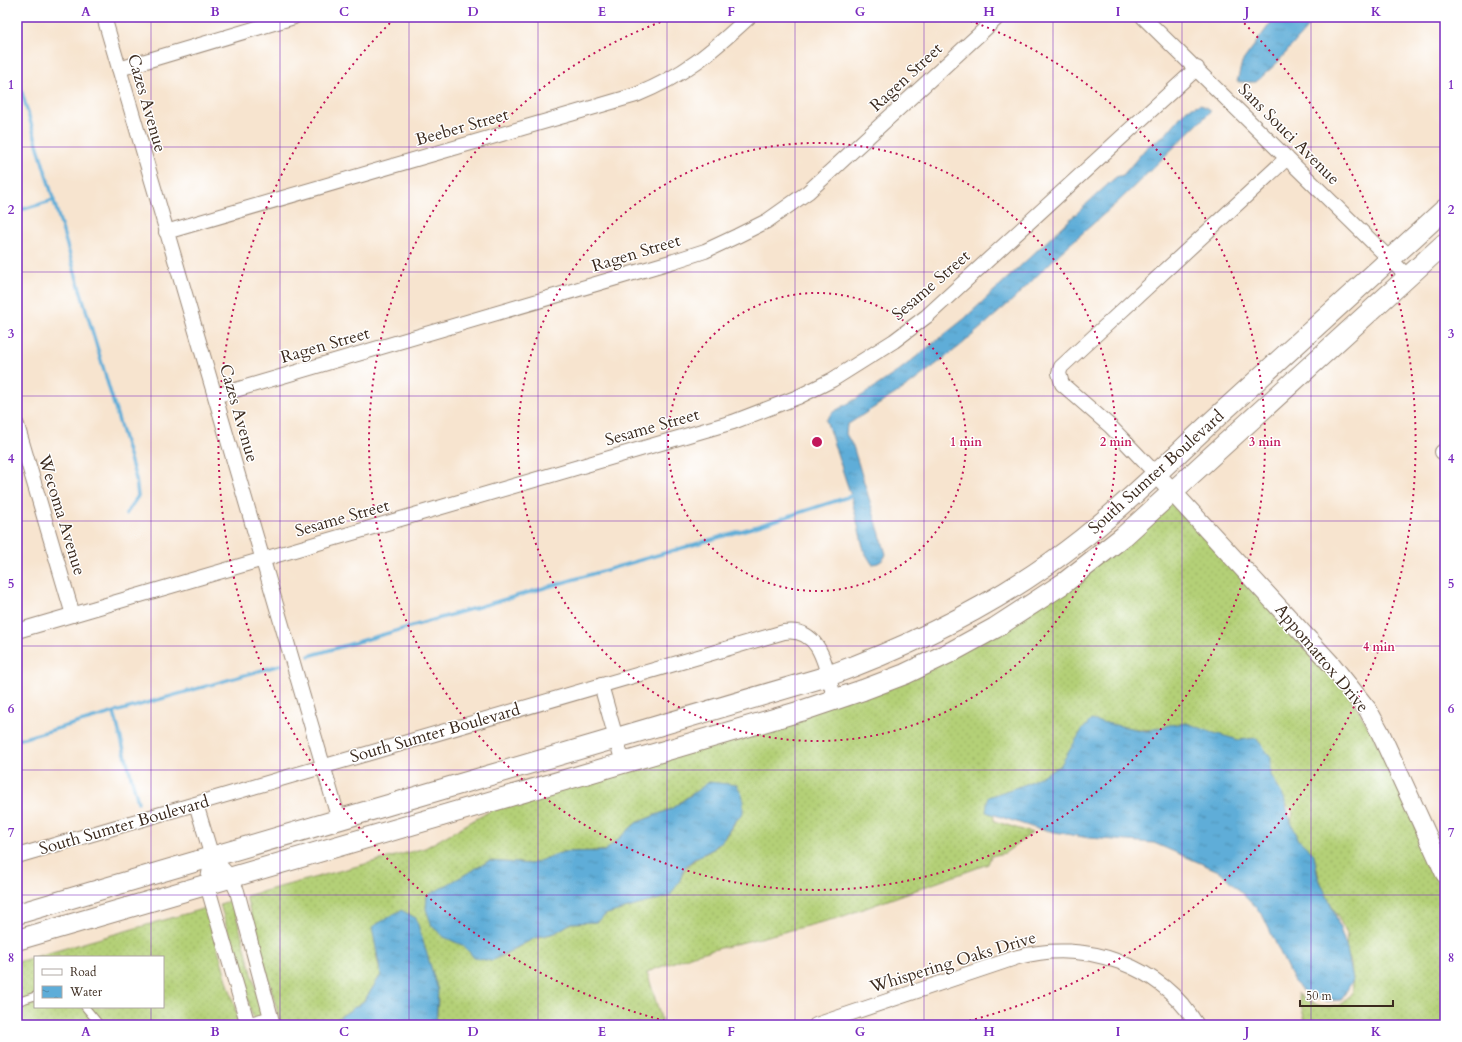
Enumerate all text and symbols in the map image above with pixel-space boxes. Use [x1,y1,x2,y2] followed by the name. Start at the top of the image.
[81,3,91,21] text: A
[210,3,220,21] text: B
[339,3,349,21] text: C
[467,3,479,21] text: D
[598,3,606,21] text: E
[727,3,735,21] text: F
[855,3,866,21] text: G
[983,3,995,21] text: H
[1115,3,1121,21] text: I
[1243,3,1250,21] text: J
[1371,3,1382,21] text: K
[865,37,948,117] street label: Ragen Street
[122,51,172,155] street label: Cazes Avenue
[8,76,14,94] text: 1
[1448,76,1454,94] text: 1
[1233,78,1345,190] street label: Sans Souci Avenue
[413,103,512,151] street label: Beeber Street
[8,201,15,219] text: 2
[1448,201,1455,219] text: 2
[589,228,684,277] street label: Ragen Street
[887,244,976,325] street label: Sesame Street
[278,321,373,369] street label: Ragen Street
[8,325,15,343] text: 3
[1448,325,1455,343] text: 3
[214,361,264,465] street label: Cazes Avenue
[602,402,702,451] street label: Sesame Street
[1083,405,1229,539] street label: South Sumter Boulevard
[950,434,982,450] text: 1 min
[1100,434,1132,450] text: 2 min
[1249,434,1281,450] text: 3 min
[810,435,824,449] centre of rings
[8,450,15,468] text: 4
[1448,450,1455,468] text: 4
[32,451,91,578] street label: Wecoma Avenue
[292,493,392,542] street label: Sesame Street
[8,575,14,593] text: 5
[1448,575,1454,593] text: 5
[1270,599,1374,717] street label: Appomattox Drive
[1363,639,1395,655] text: 4 min
[347,698,523,768] street label: South Sumter Boulevard
[8,700,15,718] text: 6
[1448,700,1455,718] text: 6
[36,790,212,860] street label: South Sumter Boulevard
[8,824,15,842] text: 7
[1448,824,1455,842] text: 7
[866,926,1039,999] street label: Whispering Oaks Drive
[8,949,14,967] text: 8
[1448,949,1454,967] text: 8
[34,956,164,1008] legend
[70,964,97,980] text: Road
[1300,982,1393,1008] scale bar
[69,984,103,1000] text: Water
[1306,988,1333,1004] text: 50 m
[81,1023,91,1041] text: A
[210,1023,220,1041] text: B
[339,1023,349,1041] text: C
[467,1023,479,1041] text: D
[598,1023,606,1041] text: E
[727,1023,735,1041] text: F
[855,1023,866,1041] text: G
[983,1023,995,1041] text: H
[1115,1023,1121,1041] text: I
[1243,1023,1250,1041] text: J
[1371,1023,1382,1041] text: K

